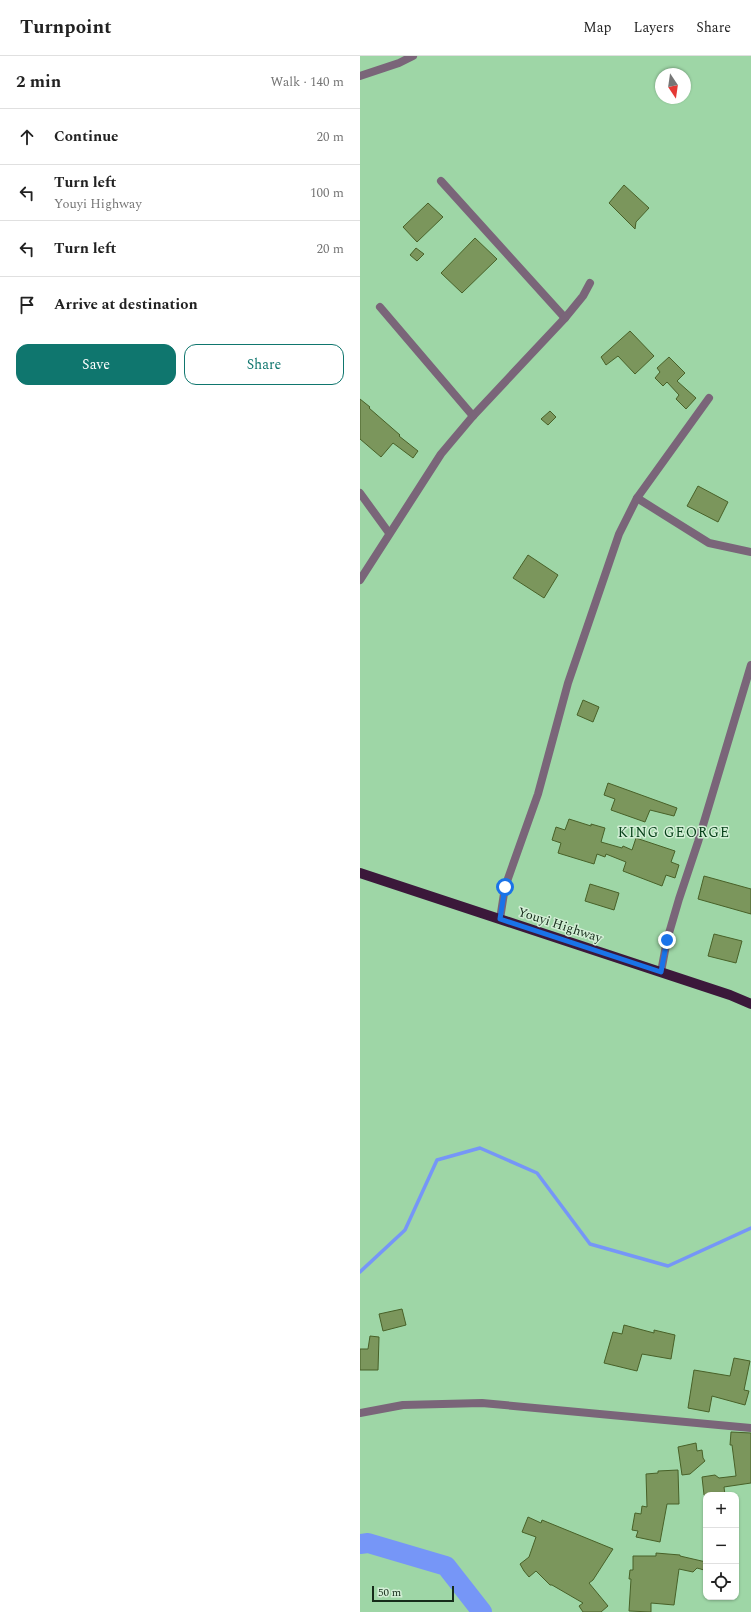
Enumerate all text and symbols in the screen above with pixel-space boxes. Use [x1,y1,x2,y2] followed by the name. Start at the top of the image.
[20,13,112,42] text: Turnpoint
[583,17,612,38] text: Map
[634,17,674,38] text: Layers
[696,17,731,38] text: Share
[655,68,691,104] north arrow
[16,69,61,95] text: 2 min
[270,72,344,92] text: Walk · 140 m
[54,125,119,148] text: Continue
[16,126,38,148] icon: ahead
[317,127,344,147] text: 20 m
[54,171,116,194] text: Turn left
[16,182,38,204] icon: left
[310,183,344,203] text: 100 m
[54,194,142,214] text: Youyi Highway
[54,237,116,260] text: Turn left
[16,238,38,260] icon: left
[317,239,344,259] text: 20 m
[54,293,198,316] text: Arrive at destination
[16,294,38,316] icon: arrive
[16,344,176,385] button: Save
[184,344,344,385] button: Share
[618,822,730,843] district label: KING GEORGE
[496,878,514,896] route start
[515,902,605,948] street label: Youyi Highway
[658,931,676,949] route end
[703,1492,739,1600] map controls
[703,1492,739,1528] button: +
[703,1528,739,1564] button: −
[703,1564,739,1600] button: locate
[372,1584,454,1603] scale bar
[378,1584,401,1601] text: 50 m

